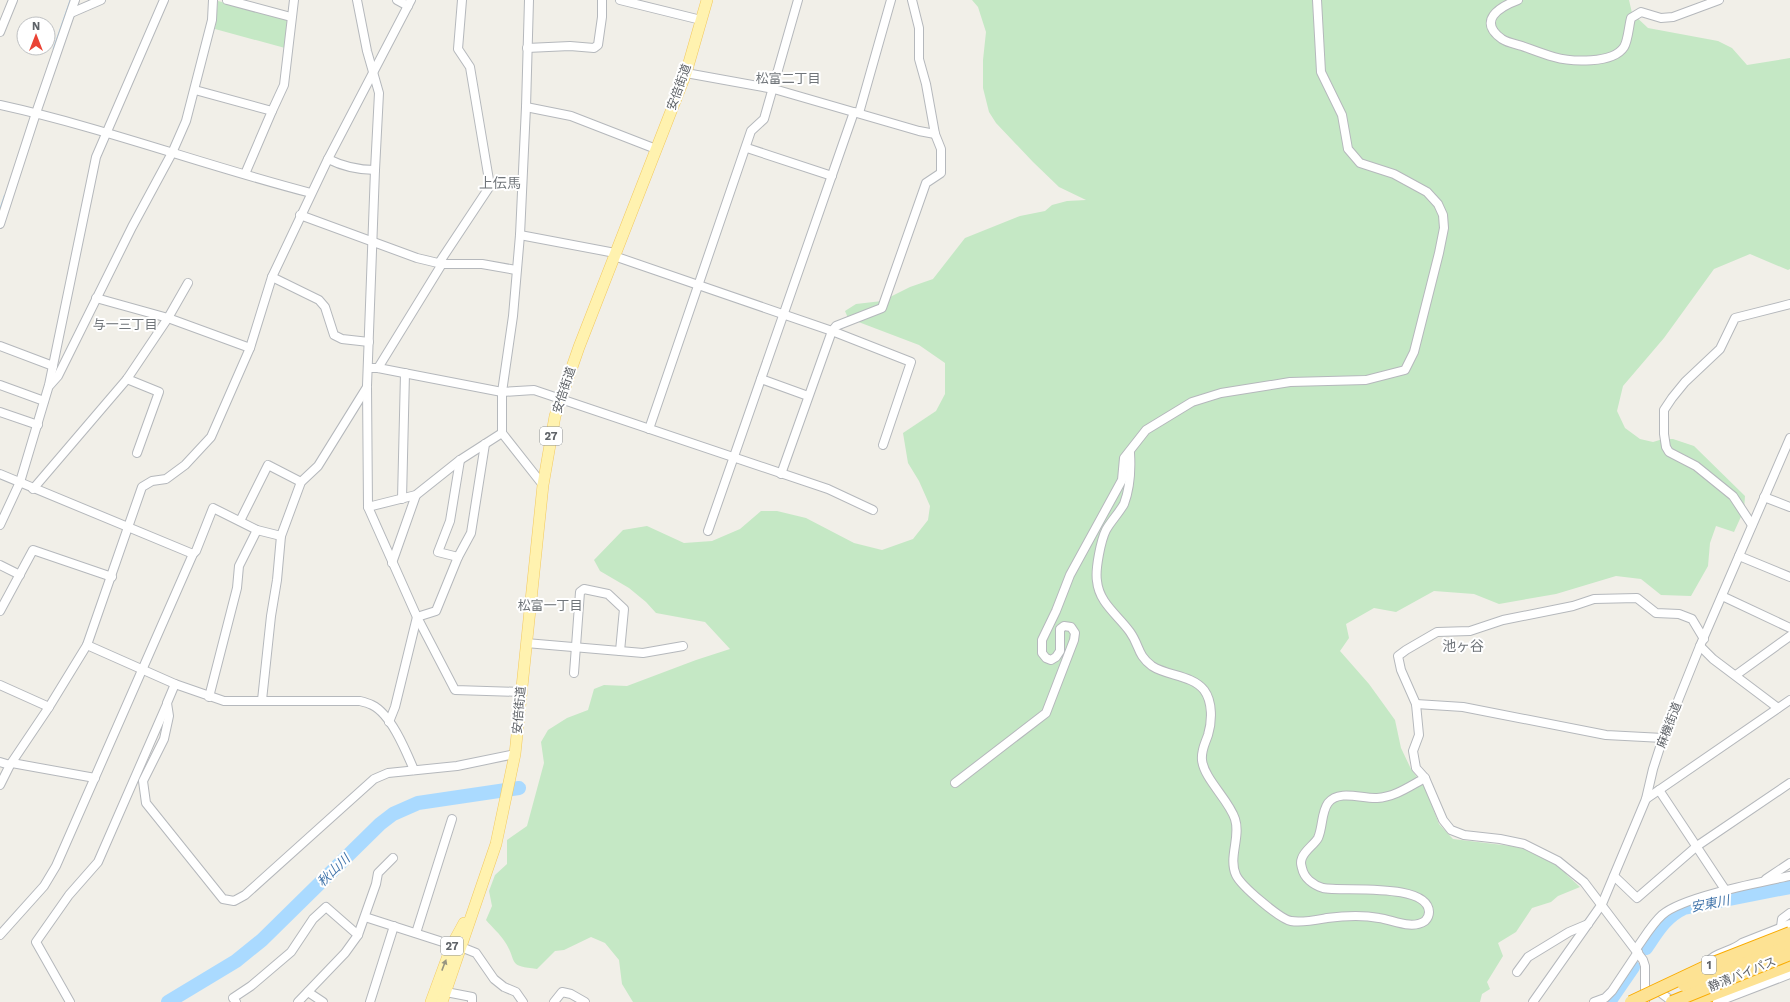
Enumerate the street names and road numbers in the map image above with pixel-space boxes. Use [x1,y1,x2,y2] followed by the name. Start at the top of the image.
[664,62,694,112] street label: 安倍街道
[550,365,578,415] street label: 安倍街道
[540,427,562,445] road number: 27
[510,685,528,735] street label: 安倍街道
[1654,700,1684,750] street label: 麻機街道
[441,937,463,955] road number: 27
[1706,954,1778,994] street label: 静清バイパス
[1702,956,1716,974] road number: 1

